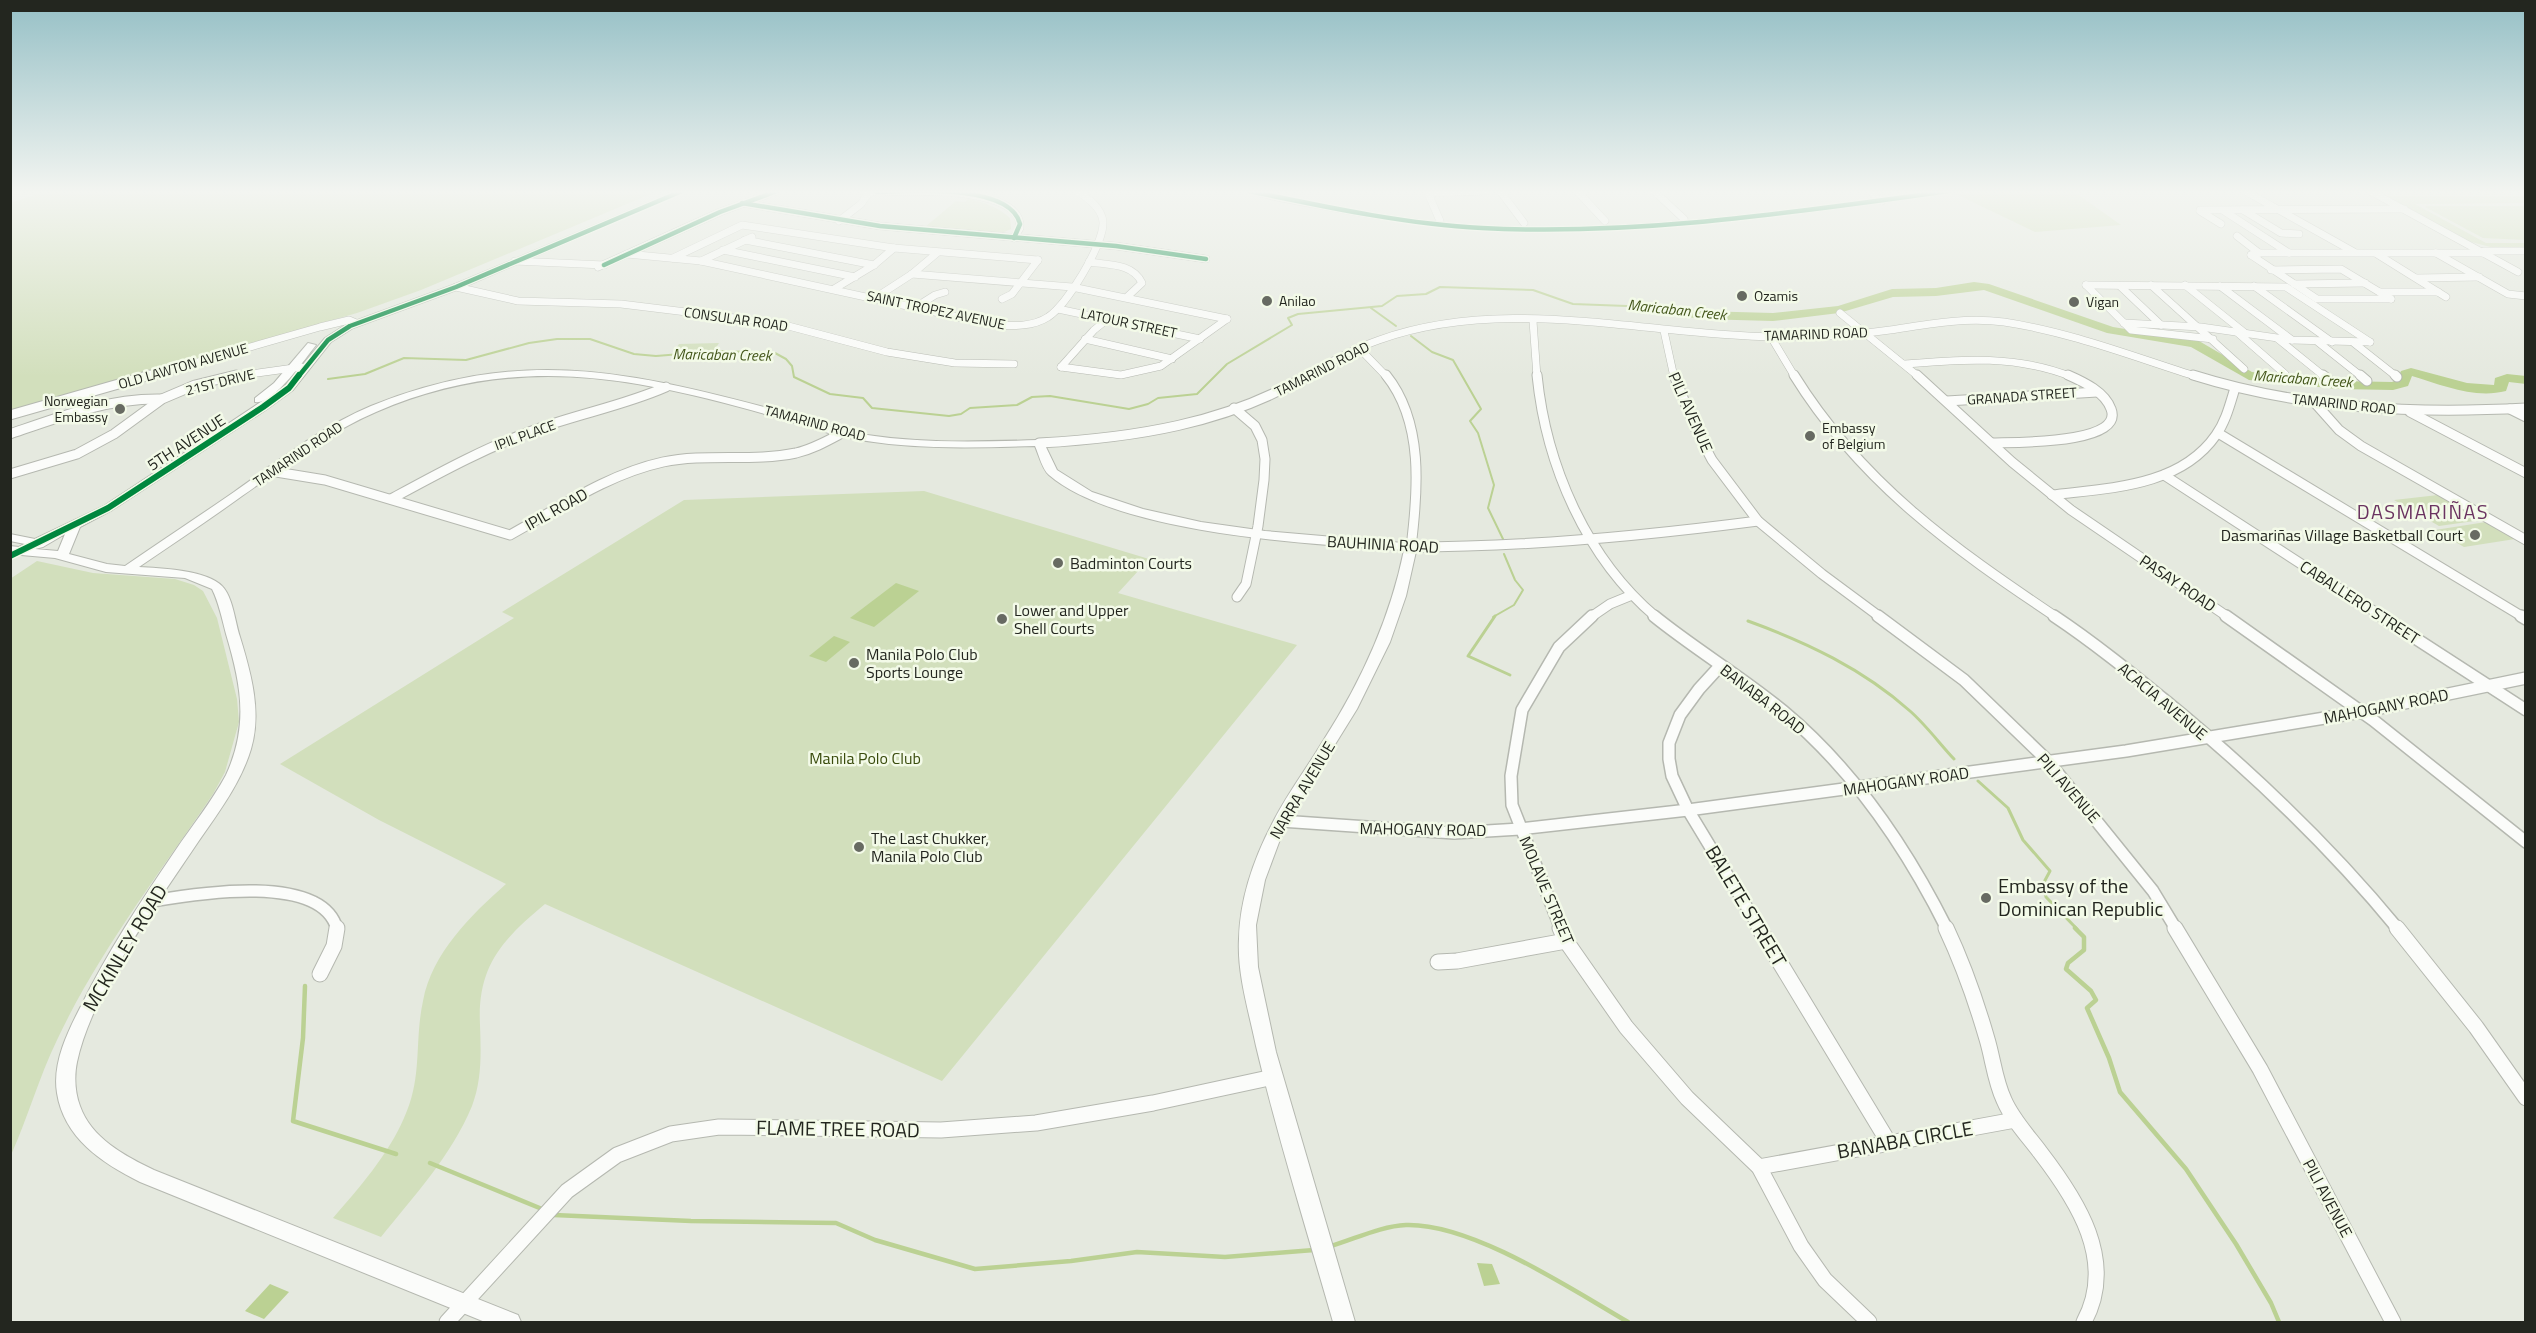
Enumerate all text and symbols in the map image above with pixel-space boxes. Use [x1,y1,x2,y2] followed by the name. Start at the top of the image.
[865,285,1008,334] street label: SAINT TROPEZ AVENUE
[1754,285,1798,306] place label: Ozamis
[1735,289,1749,303] marker: Ozamis
[1279,290,1316,311] place label: Anilao
[2086,291,2119,312] place label: Vigan
[1627,293,1730,326] water label: Maricaban Creek
[1260,294,1274,308] marker: Anilao
[2067,295,2081,309] marker: Vigan
[683,301,789,336] street label: CONSULAR ROAD
[1079,302,1180,343] street label: LATOUR STREET
[1764,321,1868,346] street label: TAMARIND ROAD
[1271,336,1373,401] street label: TAMARIND ROAD
[115,337,250,394] street label: OLD LAWTON AVENUE
[672,342,774,367] water label: Maricaban Creek
[183,363,257,400] street label: 21ST DRIVE
[2253,364,2355,394] water label: Maricaban Creek
[1663,368,1719,456] street label: PILI AVENUE
[1966,381,2078,410] street label: GRANADA STREET
[2291,388,2397,419] street label: TAMARIND ROAD
[44,390,108,427] place label: Norwegian Embassy
[762,399,868,446] street label: TAMARIND ROAD
[113,402,127,416] marker: Norwegian Embassy
[142,408,230,476] street label: 5TH AVENUE
[491,414,558,455] street label: IPIL PLACE
[249,416,347,491] street label: TAMARIND ROAD
[1822,417,1885,454] place label: Embassy of Belgium
[1803,429,1817,443] marker: Embassy of Belgium
[520,482,592,536] street label: IPIL ROAD
[2357,496,2489,527] district label: DASMARIÑAS
[2221,523,2463,547] place label: Dasmariñas Village Basketball Court
[2468,528,2482,542] marker: Dasmariñas Village Basketball Court
[1326,529,1440,559] street label: BAUHINIA ROAD
[2135,548,2221,618] street label: PASAY ROAD
[1070,551,1192,575] place label: Badminton Courts
[2295,554,2425,650] street label: CABALLERO STREET
[1051,556,1065,570] marker: Badminton Courts
[1014,598,1129,640] place label: Lower and Upper Shell Courts
[995,612,1009,626] marker: Lower and Upper Shell Courts
[866,642,978,684] place label: Manila Polo Club Sports Lounge
[847,656,861,670] marker: Manila Polo Club Sports Lounge
[2113,656,2213,746] street label: ACACIA AVENUE
[1715,658,1811,740] street label: BANABA ROAD
[2321,682,2451,730] street label: MAHOGANY ROAD
[1263,736,1341,843] street label: NARRA AVENUE
[809,746,921,770] park label: Manila Polo Club
[2032,748,2106,828] street label: PILI AVENUE
[1842,760,1970,802] street label: MAHOGANY ROAD
[1359,816,1487,842] street label: MAHOGANY ROAD
[871,826,989,868] place label: The Last Chukker, Manila Polo Club
[1513,832,1581,948] street label: MOLAVE STREET
[1698,839,1795,973] street label: BALETE STREET
[852,840,866,854] marker: The Last Chukker, Manila Polo Club
[1998,870,2163,924] place label: Embassy of the Dominican Republic
[74,878,175,1017] street label: MCKINLEY ROAD
[1979,891,1993,905] marker: Embassy of the Dominican Republic
[756,1112,920,1145] street label: FLAME TREE ROAD
[1834,1112,1975,1167] street label: BANABA CIRCLE
[2297,1155,2359,1242] street label: PILI AVENUE

